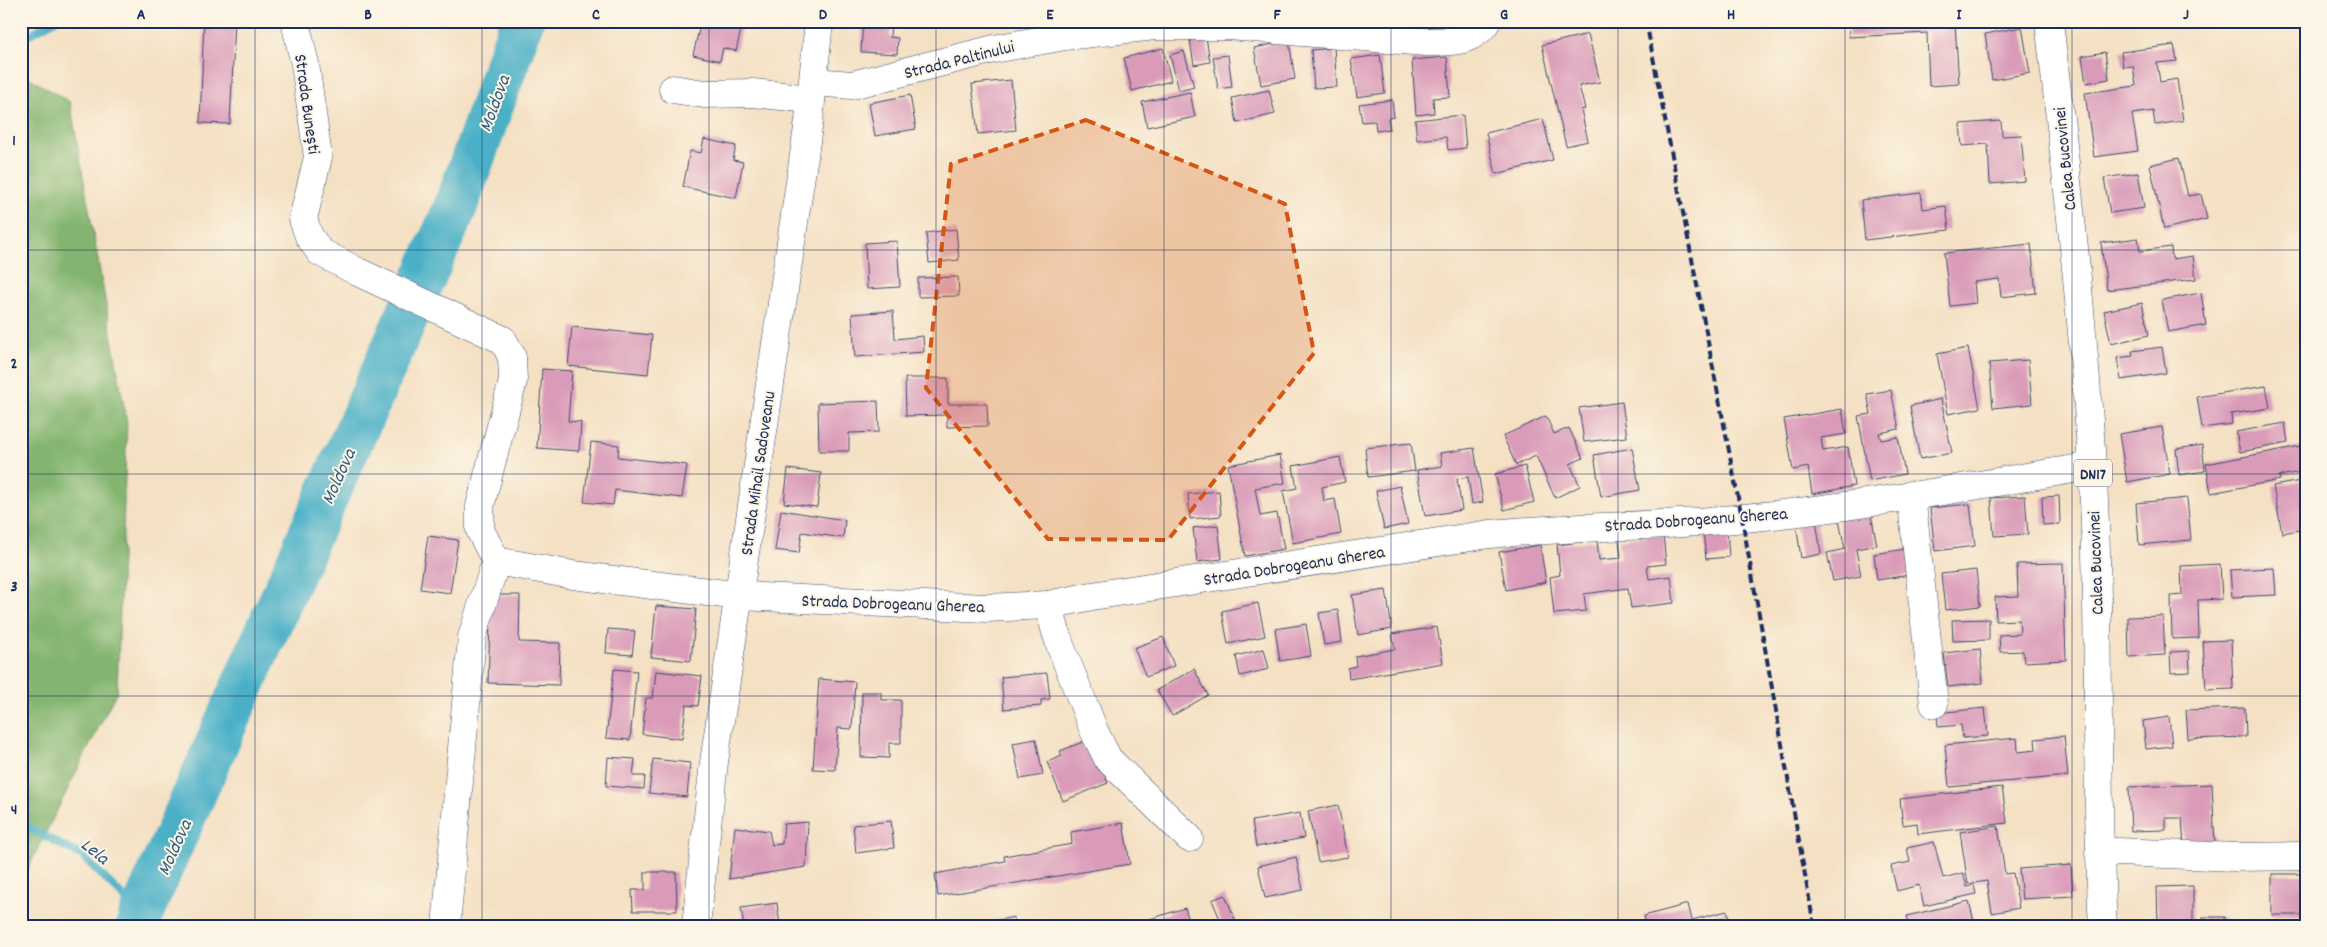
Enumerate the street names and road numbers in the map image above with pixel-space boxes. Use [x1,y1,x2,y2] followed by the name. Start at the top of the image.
[902,36,1017,87] street label: Strada Paltinului
[286,53,325,156] street label: Strada Bunești
[2049,106,2084,212] street label: Calea Bucovinei
[736,390,783,557] street label: Strada Mihail Sadoveanu
[2074,459,2112,486] road number: DN17
[1604,503,1789,540] street label: Strada Dobrogeanu Gherea
[2083,511,2112,615] street label: Calea Bucovinei
[1202,541,1387,594] street label: Strada Dobrogeanu Gherea
[801,590,985,621] street label: Strada Dobrogeanu Gherea

